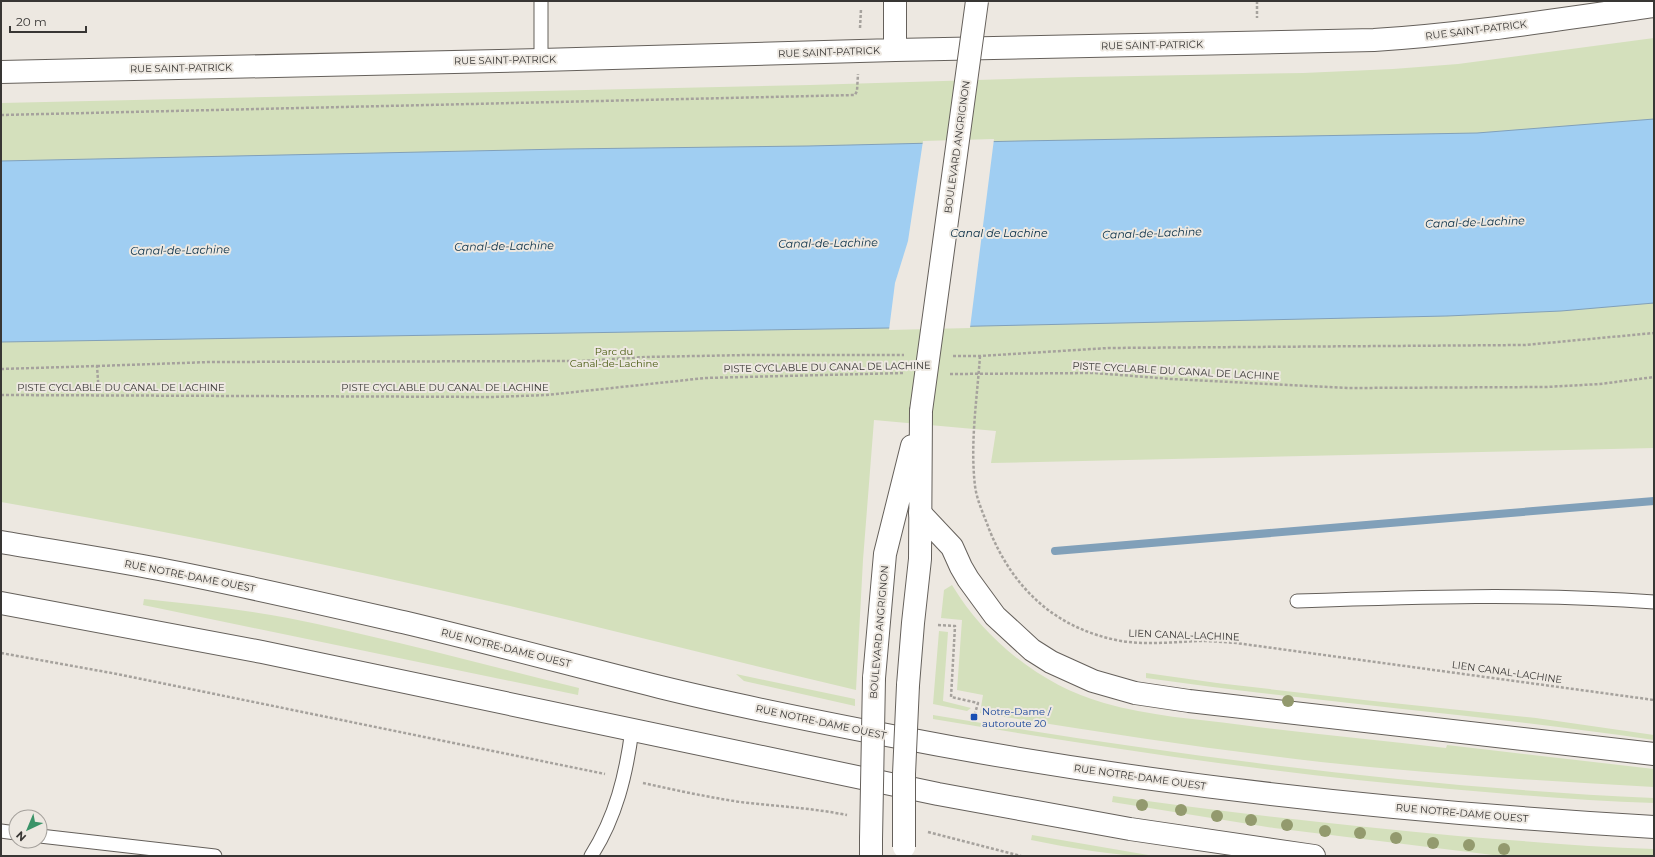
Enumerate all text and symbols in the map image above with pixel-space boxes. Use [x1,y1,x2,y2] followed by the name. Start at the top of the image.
[10,8,86,34] scale bar
[16,14,47,29] text: 20 m
[1425,17,1528,43] street label: RUE SAINT-PATRICK
[1101,38,1204,52] street label: RUE SAINT-PATRICK
[778,44,881,60] street label: RUE SAINT-PATRICK
[454,53,557,67] street label: RUE SAINT-PATRICK
[130,61,233,75] street label: RUE SAINT-PATRICK
[941,80,973,214] street label: BOULEVARD ANGRIGNON
[1425,213,1525,231] water label: Canal-de-Lachine
[1102,224,1202,242] water label: Canal-de-Lachine
[950,226,1048,240] water label: Canal de Lachine
[778,235,878,251] water label: Canal-de-Lachine
[454,238,554,254] water label: Canal-de-Lachine
[130,242,230,258] water label: Canal-de-Lachine
[570,345,658,370] park label: Parc du Canal-de-Lachine
[723,359,931,375] street label: PISTE CYCLABLE DU CANAL DE LACHINE
[1072,359,1280,383] street label: PISTE CYCLABLE DU CANAL DE LACHINE
[17,381,225,394] street label: PISTE CYCLABLE DU CANAL DE LACHINE
[341,381,549,394] street label: PISTE CYCLABLE DU CANAL DE LACHINE
[123,557,257,595] street label: RUE NOTRE-DAME OUEST
[867,565,891,699] street label: BOULEVARD ANGRIGNON
[440,626,572,670] street label: RUE NOTRE-DAME OUEST
[1128,627,1240,643] street label: LIEN CANAL-LACHINE
[1451,658,1563,686] street label: LIEN CANAL-LACHINE
[755,702,888,742] street label: RUE NOTRE-DAME OUEST
[982,705,1052,730] place label: Notre-Dame / autoroute 20
[969,712,979,722] marker: Notre-Dame / autoroute 20
[1073,761,1207,793] street label: RUE NOTRE-DAME OUEST
[1395,801,1529,825] street label: RUE NOTRE-DAME OUEST
[8,809,48,849] north arrow
[13,828,29,844] text: N

